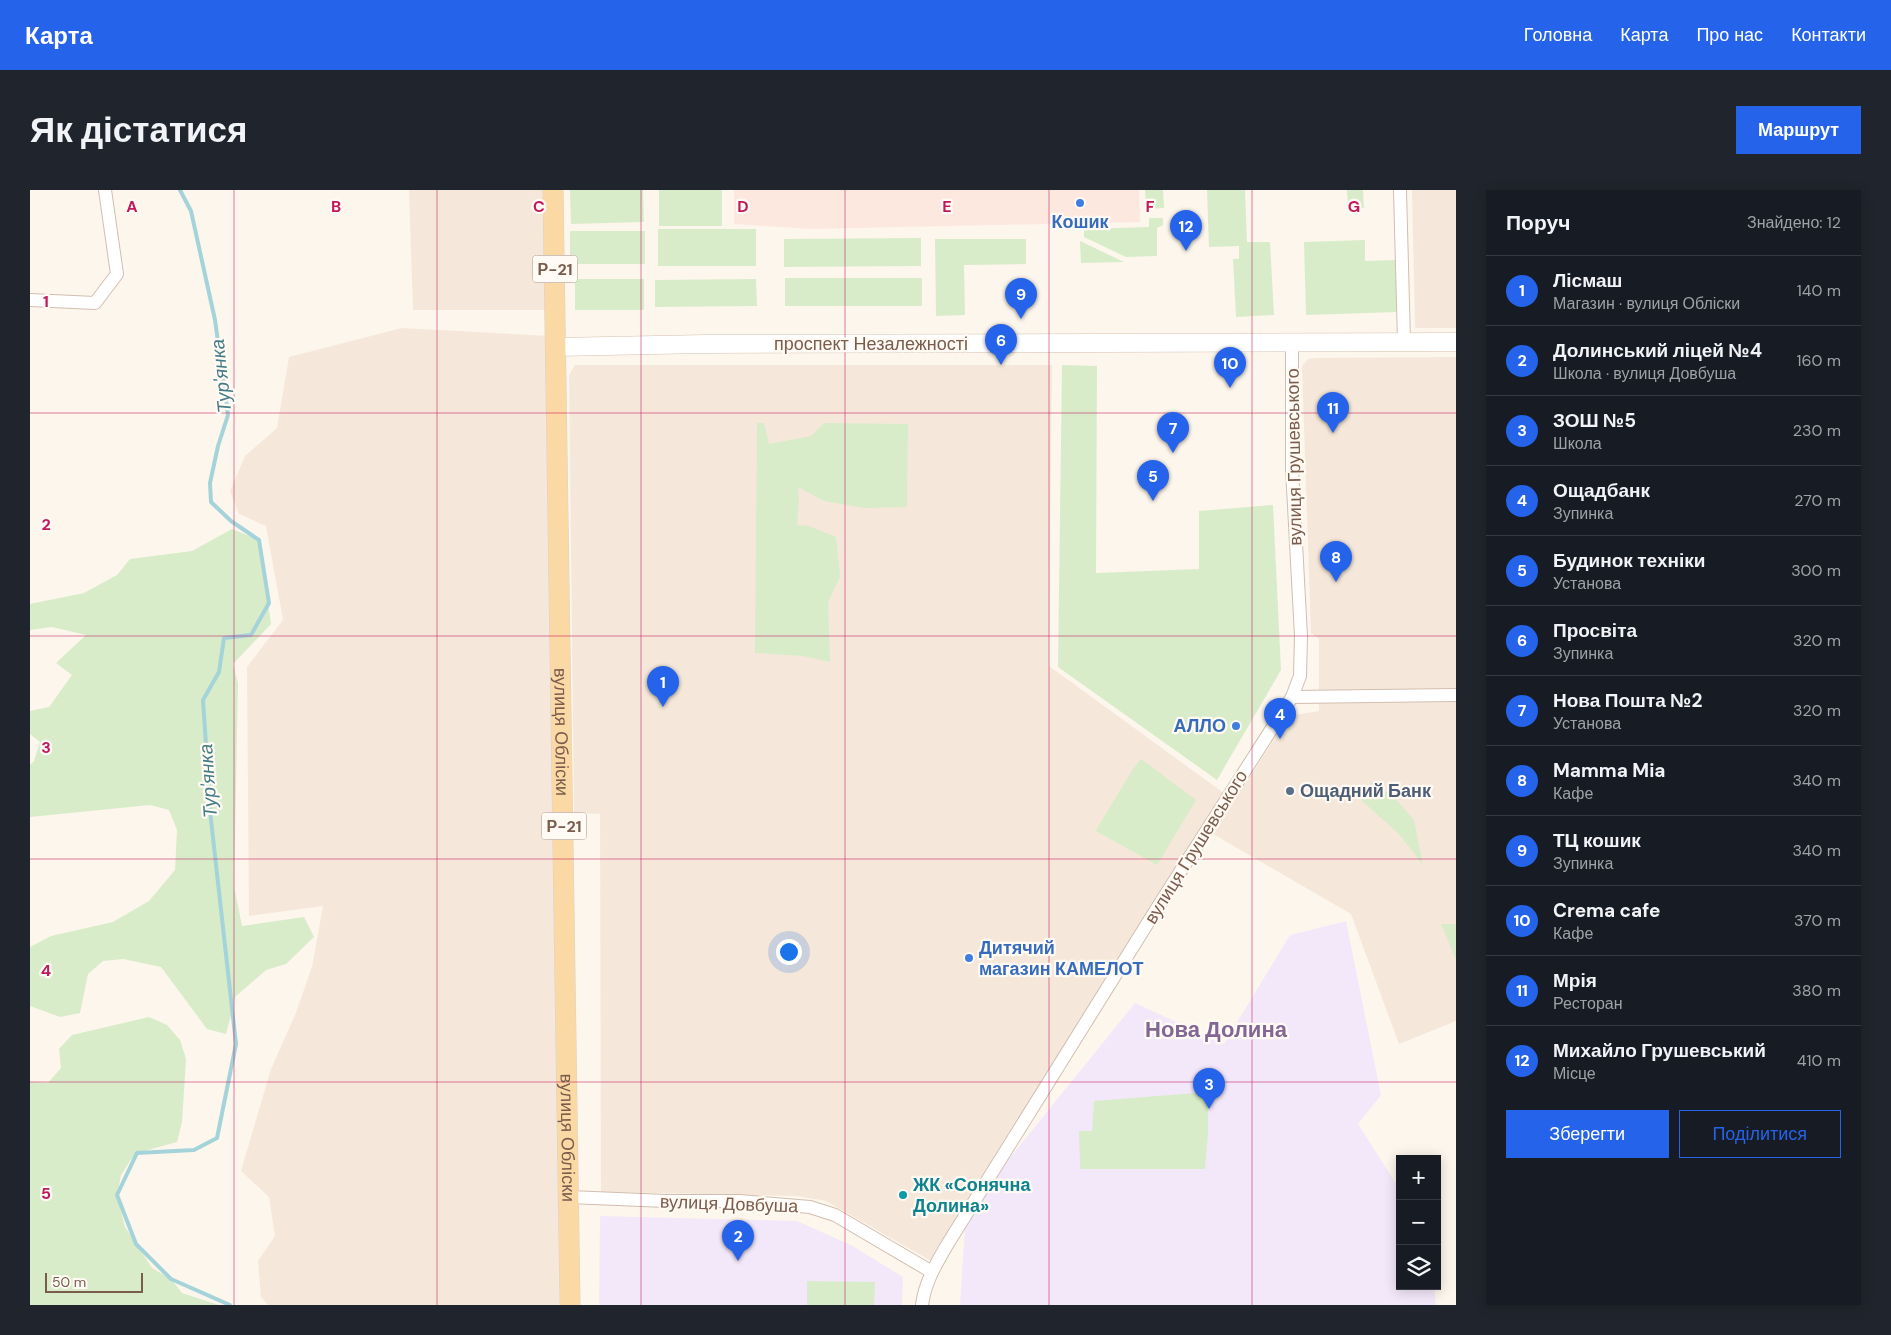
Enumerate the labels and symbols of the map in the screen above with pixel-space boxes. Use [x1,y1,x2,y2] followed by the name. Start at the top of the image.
[126,196,138,217] text: A
[331,196,341,217] text: B
[533,196,545,217] text: C
[737,196,749,217] text: D
[942,196,952,217] text: E
[1146,196,1155,217] text: F
[1348,196,1360,217] text: G
[1074,197,1086,209] marker: Кошик
[1051,210,1110,234] place label: Кошик
[1170,210,1202,251] pin: 12
[532,256,578,282] road number: Р-21
[1005,278,1037,319] pin: 9
[43,291,49,312] text: 1
[985,324,1017,365] pin: 6
[774,332,968,356] street label: проспект Незалежності
[205,338,237,414] water label: Тур'янка
[1214,347,1246,388] pin: 10
[1280,368,1308,546] street label: вулиця Грушевського
[1317,392,1349,433] pin: 11
[1157,412,1189,453] pin: 7
[1137,460,1169,501] pin: 5
[41,514,51,535] text: 2
[1320,541,1352,582] pin: 8
[647,666,679,707] pin: 1
[548,668,574,796] street label: вулиця Обліски
[1264,698,1296,739] pin: 4
[1174,714,1226,738] place label: АЛЛО
[1230,720,1242,732] marker: АЛЛО
[41,737,51,758] text: 3
[193,743,223,819] water label: Тур'янка
[1139,766,1253,928] street label: вулиця Грушевського
[1300,779,1432,803] place label: Ощадний Банк
[1284,785,1296,797] marker: Ощадний Банк
[542,812,586,840] road number: Р-21
[979,936,1144,981] place label: Дитячий магазин КАМЕЛОТ
[776,939,802,965] your location
[963,952,975,964] marker: Дитячий магазин КАМЕЛОТ
[41,960,51,981] text: 4
[1145,1015,1288,1044] district label: Нова Долина
[1193,1068,1225,1109] pin: 3
[554,1074,580,1202] street label: вулиця Обліски
[912,1173,1031,1218] place label: ЖК «Сонячна Долина»
[41,1183,51,1204] text: 5
[897,1189,909,1201] marker: ЖК «Сонячна Долина»
[659,1190,800,1218] street label: вулиця Довбуша
[722,1220,754,1261] pin: 2
[45,1270,142,1293] scale bar

